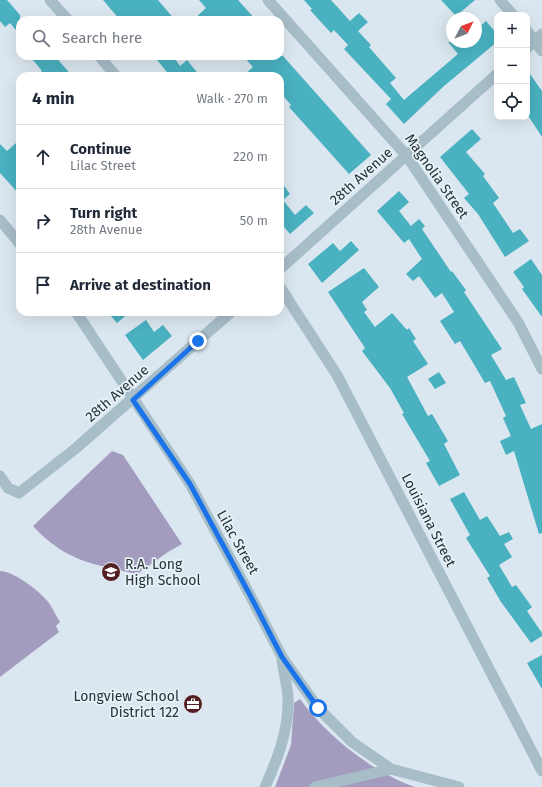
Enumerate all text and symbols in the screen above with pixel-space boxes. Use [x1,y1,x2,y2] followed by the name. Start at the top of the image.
[446,12,482,48] north arrow
[494,12,530,120] map controls
[494,12,530,48] button: +
[16,16,284,60] search box
[30,27,52,49] icon: search
[62,29,142,47] text: Search here
[494,48,530,84] button: −
[494,84,530,120] button: locate
[32,88,75,109] text: 4 min
[196,91,268,106] text: Walk · 270 m
[401,131,473,223] street label: Magnolia Street
[70,140,131,158] text: Continue
[327,144,396,209] street label: 28th Avenue
[32,146,54,168] icon: ahead
[233,149,268,164] text: 220 m
[70,158,136,173] text: Lilac Street
[70,204,137,222] text: Turn right
[32,210,54,232] icon: right
[240,213,268,228] text: 50 m
[70,222,143,237] text: 28th Avenue
[32,274,54,296] icon: arrive
[70,276,211,294] text: Arrive at destination
[189,332,207,350] route end
[82,361,152,425] street label: 28th Avenue
[398,471,460,571] street label: Louisiana Street
[213,507,263,578] street label: Lilac Street
[125,556,201,589] place label: R.A. Long High School
[100,561,122,583] school or university icon: R.A. Long High School
[74,688,179,721] place label: Longview School District 122
[182,693,204,715] office icon: Longview School District 122
[309,699,327,717] route start

